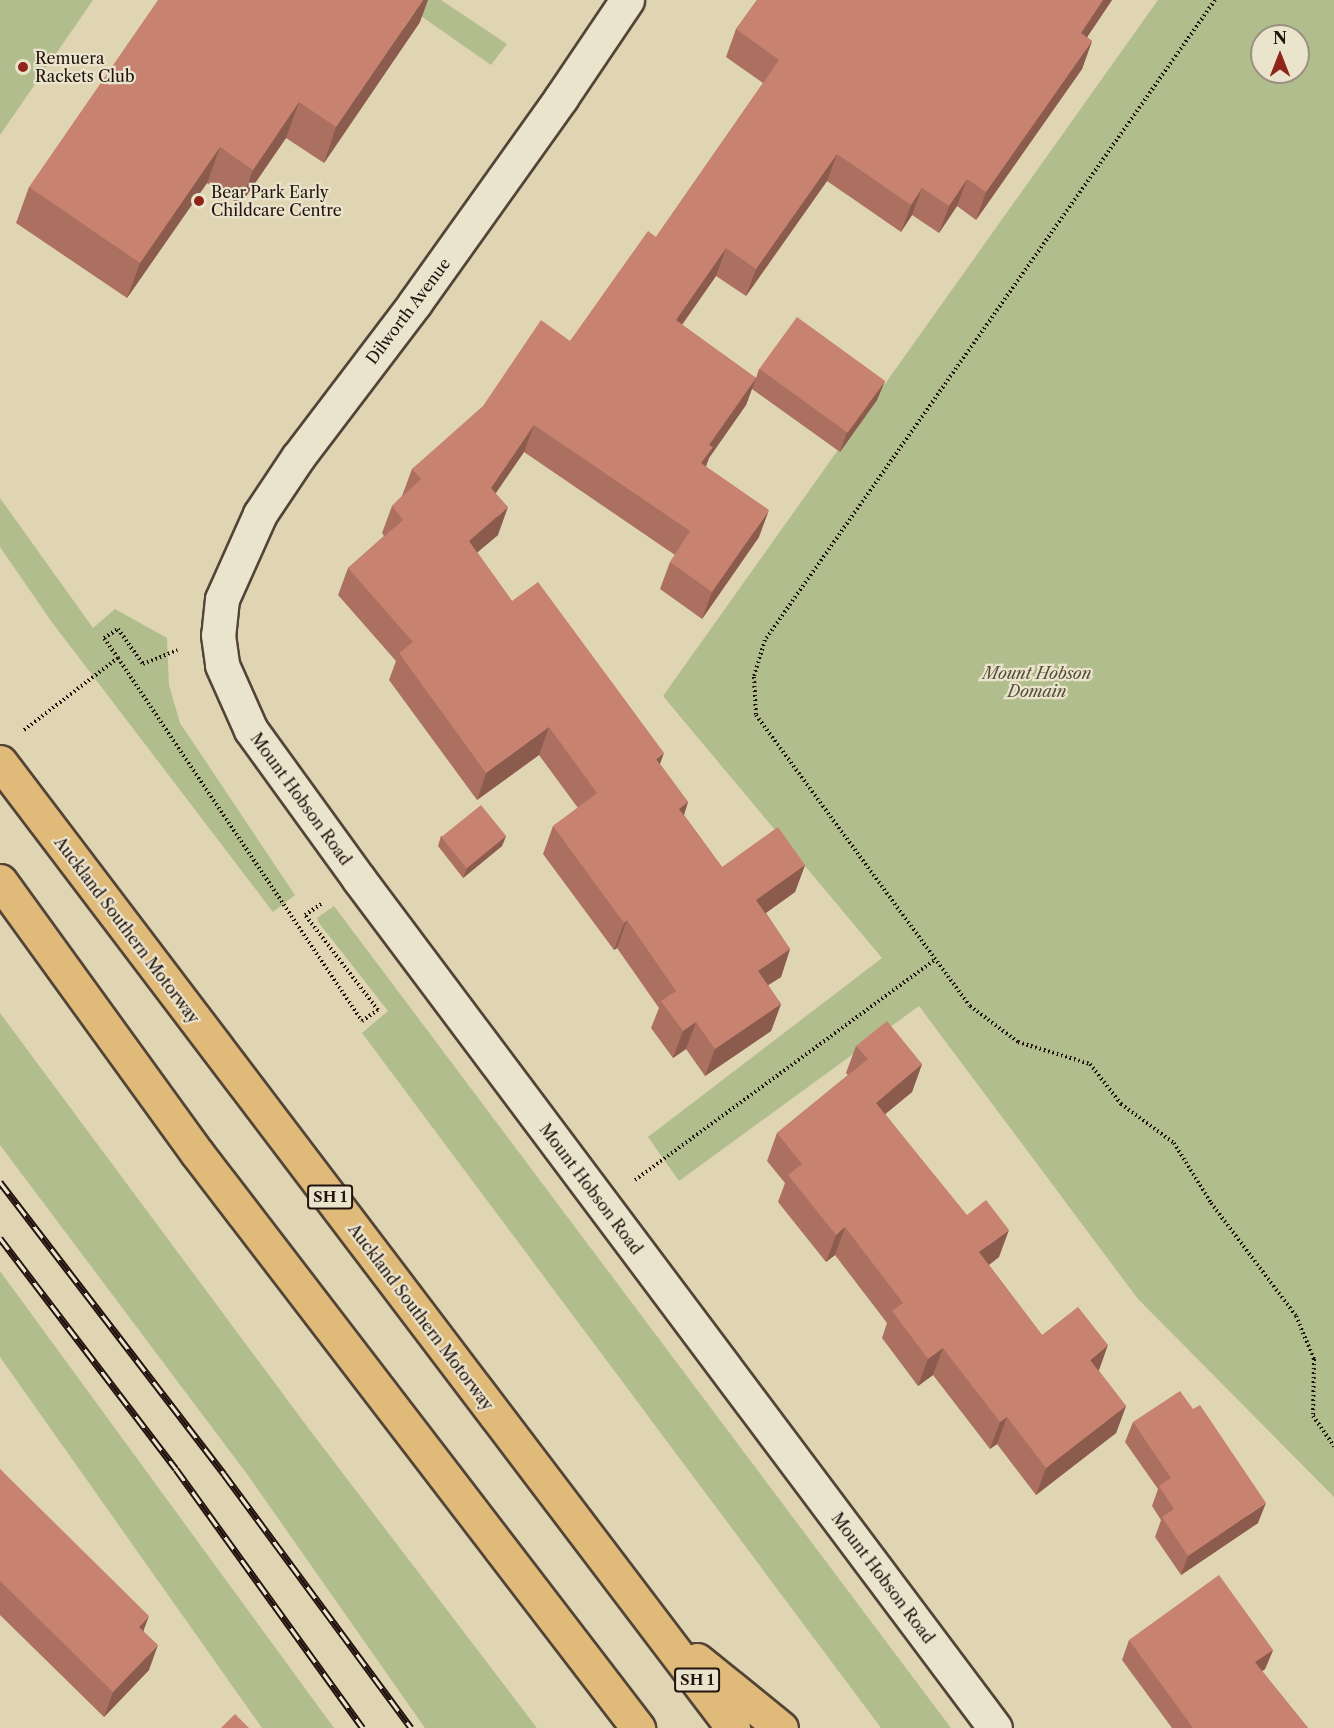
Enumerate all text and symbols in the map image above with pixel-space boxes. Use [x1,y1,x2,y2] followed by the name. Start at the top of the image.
[1250,24,1310,84] north arrow
[1273,28,1287,48] text: N
[35,48,135,86] place label: Remuera Rackets Club
[16,60,30,74] marker: Remuera Rackets Club
[211,182,342,220] place label: Bear Park Early Childcare Centre
[192,194,206,208] marker: Bear Park Early Childcare Centre
[362,254,454,368] street label: Dilworth Avenue
[983,663,1091,701] park label: Mount Hobson Domain
[247,729,355,869] street label: Mount Hobson Road
[50,833,204,1027] street label: Auckland Southern Motorway
[536,1120,646,1258] street label: Mount Hobson Road
[306,1185,354,1209] road number: SH 1
[344,1220,498,1414] street label: Auckland Southern Motorway
[828,1509,938,1647] street label: Mount Hobson Road
[673,1668,721,1692] road number: SH 1

